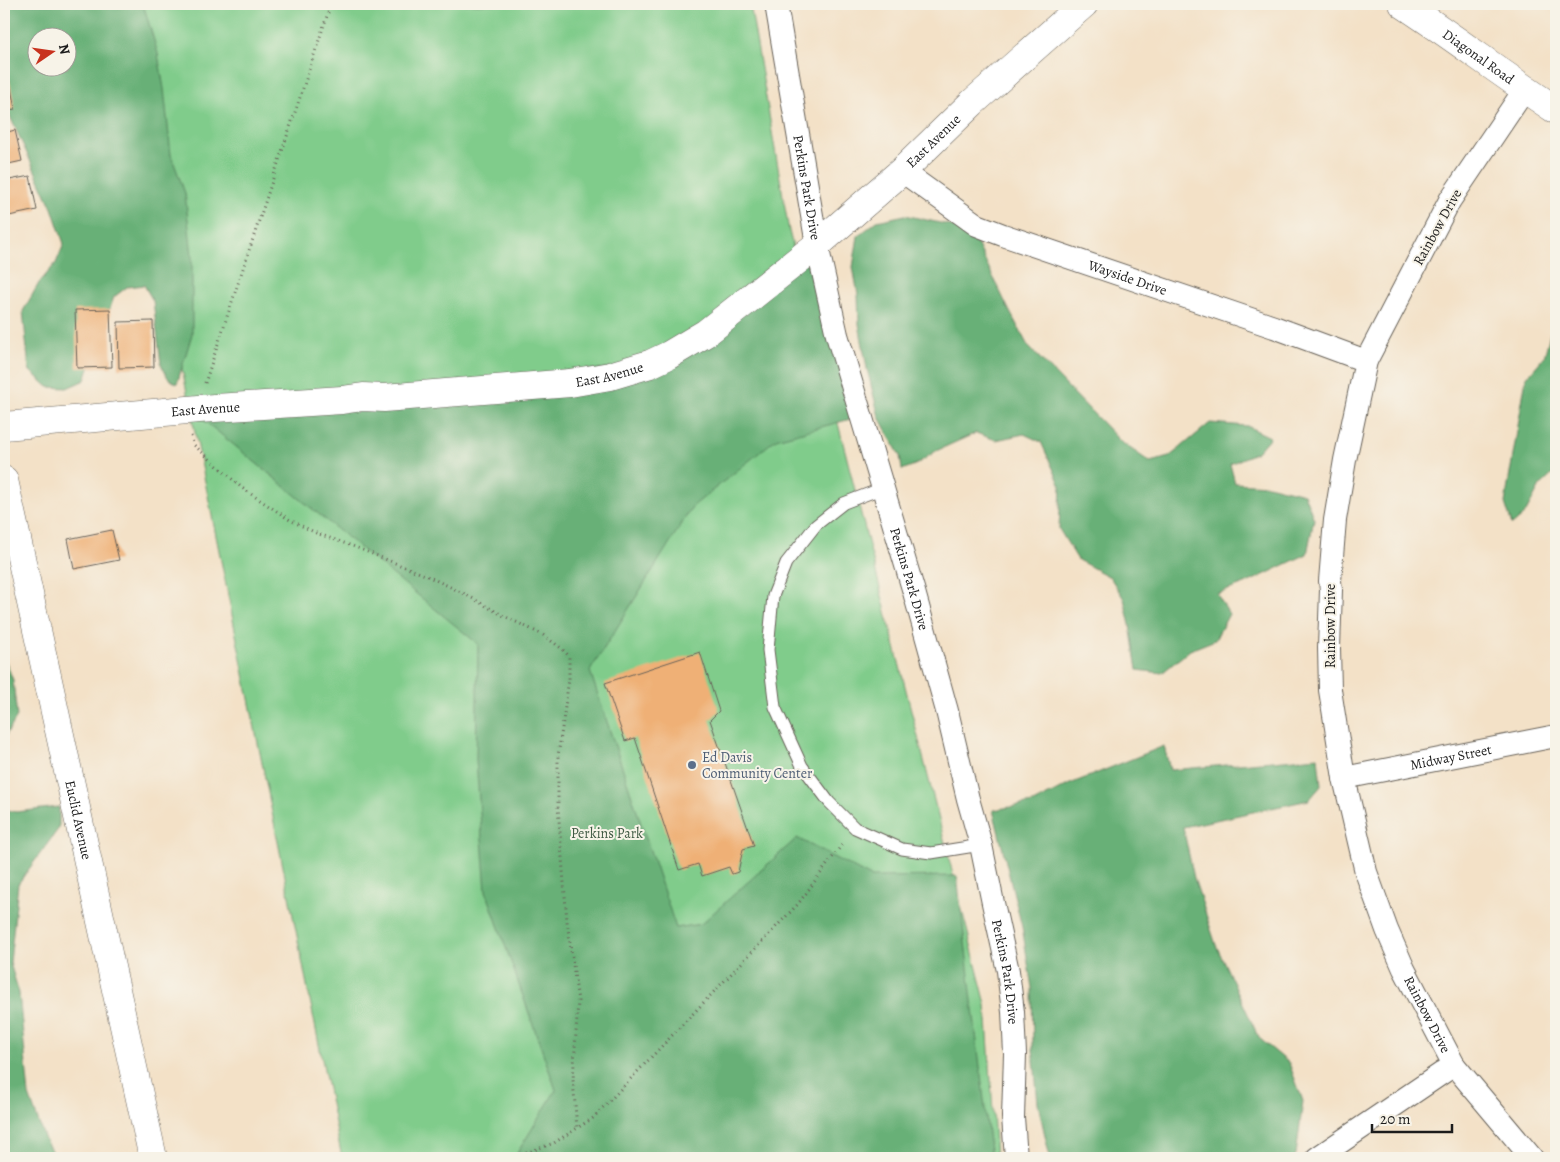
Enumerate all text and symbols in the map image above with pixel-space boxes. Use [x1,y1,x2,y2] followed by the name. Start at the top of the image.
[1439,25,1518,89] street label: Diagonal Road
[28,28,78,78] north arrow
[54,42,75,56] text: N
[902,110,965,172] street label: East Avenue
[788,133,825,241] street label: Perkins Park Drive
[1409,186,1466,269] street label: Rainbow Drive
[1085,255,1170,300] street label: Wayside Drive
[574,358,646,392] street label: East Avenue
[170,397,240,421] street label: East Avenue
[885,525,933,632] street label: Perkins Park Drive
[1321,584,1340,668] street label: Rainbow Drive
[1409,740,1494,775] street label: Midway Street
[702,748,813,783] place label: Ed Davis Community Center
[686,759,698,771] marker: Ed Davis Community Center
[60,778,96,862] street label: Euclid Avenue
[571,824,643,843] park label: Perkins Park
[987,918,1023,1025] street label: Perkins Park Drive
[1399,973,1455,1057] street label: Rainbow Drive
[1372,1102,1452,1134] scale bar
[1380,1109,1411,1129] text: 20 m

